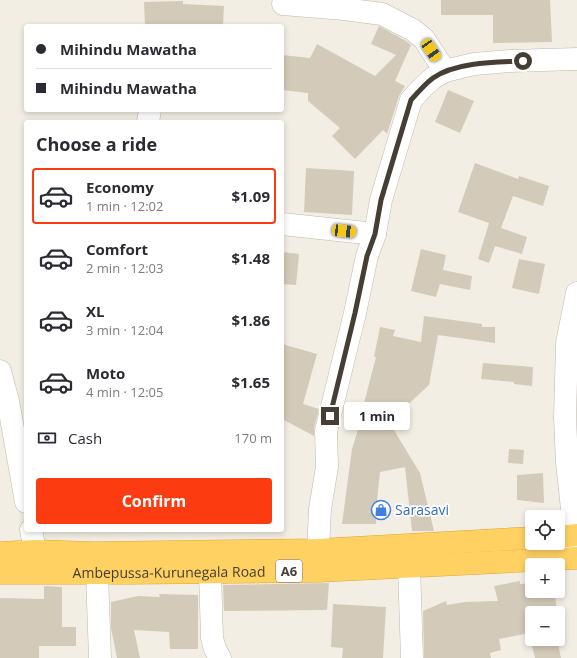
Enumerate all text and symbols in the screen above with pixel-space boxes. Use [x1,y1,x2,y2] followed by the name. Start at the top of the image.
[419,37,443,63] car
[60,39,197,59] text: Mihindu Mawatha
[514,52,532,70] route start
[60,78,197,98] text: Mihindu Mawatha
[36,132,157,156] text: Choose a ride
[86,177,154,197] text: Economy
[38,178,74,214] icon: car
[231,186,270,206] text: $1.09
[86,197,163,215] text: 1 min · 12:02
[331,224,357,238] car
[86,239,148,259] text: Comfort
[38,240,74,276] icon: car
[231,248,270,268] text: $1.48
[86,259,163,277] text: 2 min · 12:03
[86,301,104,321] text: XL
[38,302,74,338] icon: car
[231,310,270,330] text: $1.86
[86,321,163,339] text: 3 min · 12:04
[86,363,125,383] text: Moto
[38,364,74,400] icon: car
[231,372,270,392] text: $1.65
[86,383,163,401] text: 4 min · 12:05
[344,402,410,430] callout: 1 min
[321,407,339,425] route end
[359,407,395,425] text: 1 min
[36,427,58,449] icon: cash
[68,428,102,448] text: Cash
[234,429,272,447] text: 170 m
[36,478,272,524] button: Confirm
[370,499,392,521] shop icon: Sarasavi
[395,500,449,519] place label: Sarasavi
[525,510,565,646] map controls
[525,510,565,550] button: locate
[525,558,565,598] button: +
[276,560,302,582] road number: A6
[73,562,266,582] street label: Ambepussa-Kurunegala Road
[525,606,565,646] button: −

